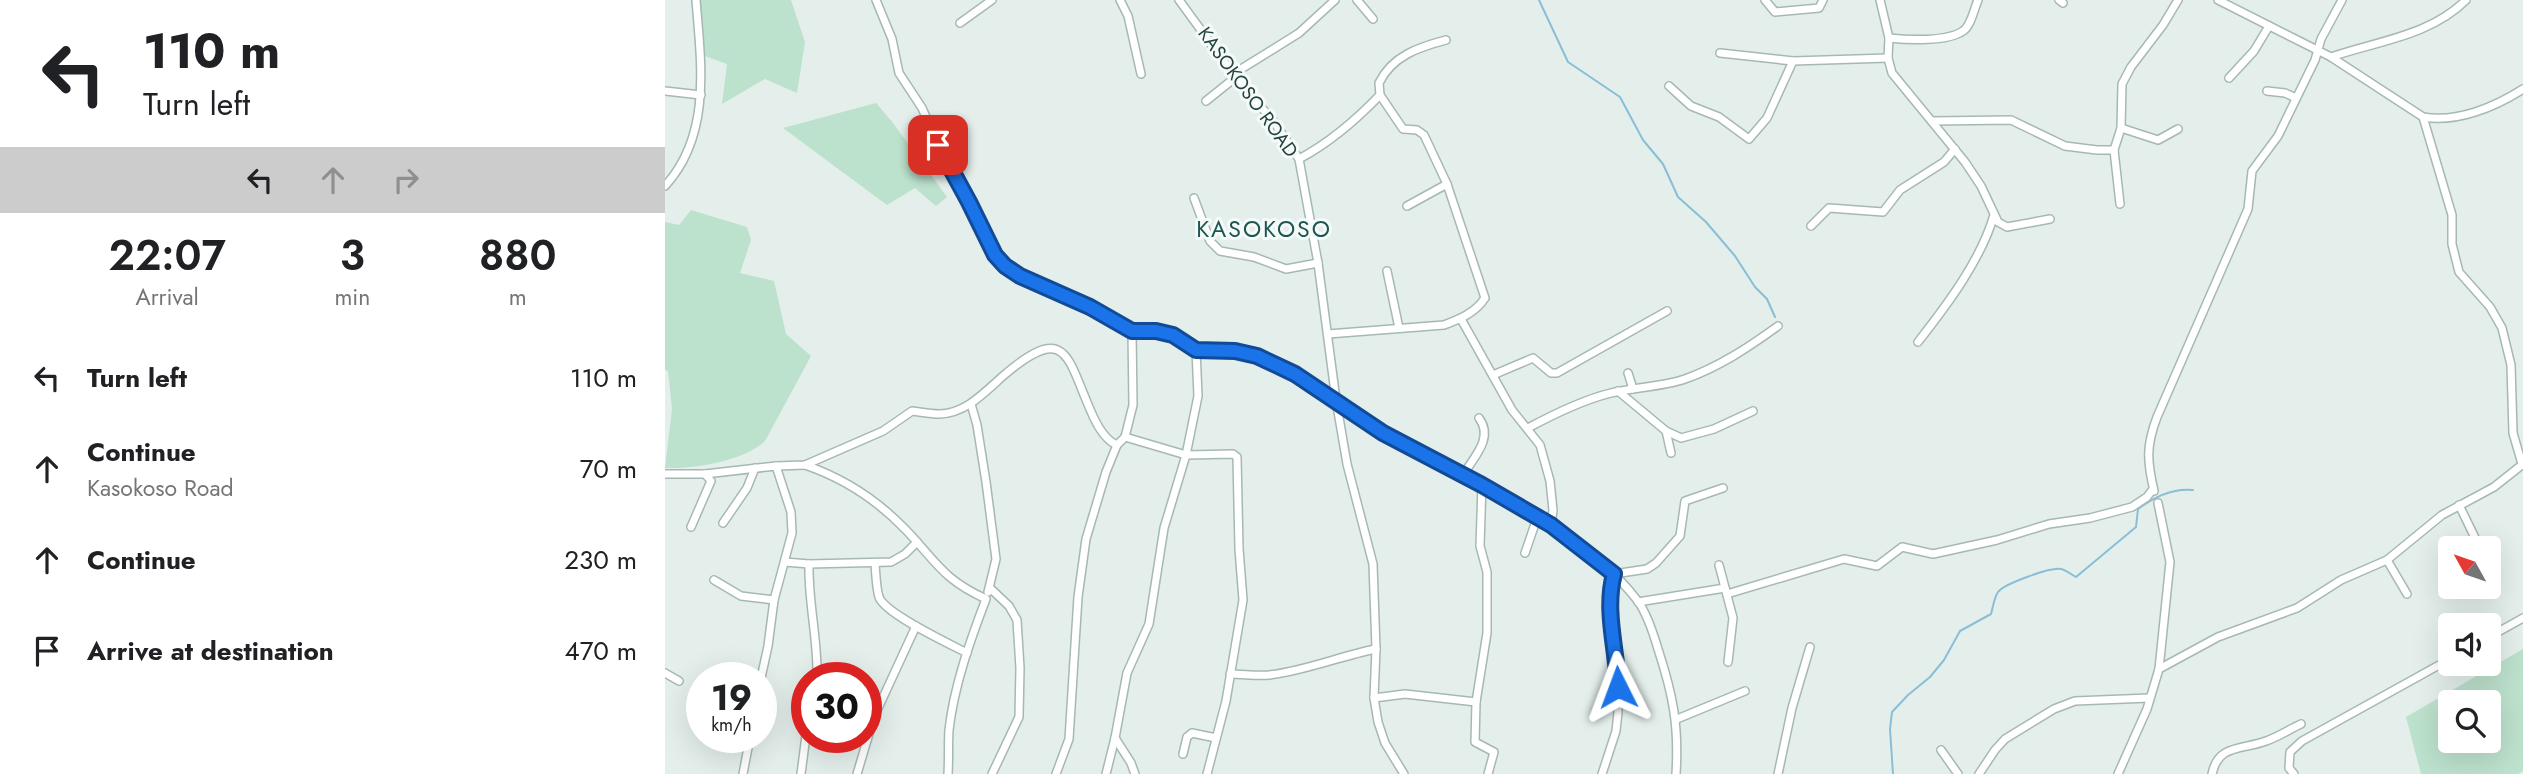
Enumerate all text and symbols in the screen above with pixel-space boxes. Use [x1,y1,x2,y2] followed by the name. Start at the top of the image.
[143,16,280,86] text: 110 m
[1191,21,1305,163] street label: KASOKOSO ROAD
[28,28,119,119] icon: left
[143,81,250,127] text: Turn left
[908,115,968,175] pin
[919,126,957,164] icon: arrive
[241,161,279,199] icon: left
[314,161,352,199] icon: ahead
[387,161,425,199] icon: right
[1196,212,1332,246] district label: KASOKOSO
[109,225,226,286] text: 22:07
[340,225,365,286] text: 3
[479,225,556,286] text: 880
[135,280,199,314] text: Arrival
[334,280,370,314] text: min
[509,280,527,314] text: m
[28,359,66,397] icon: left
[87,359,187,397] text: Turn left
[570,359,637,397] text: 110 m
[87,433,196,471] text: Continue
[28,450,66,488] icon: ahead
[580,450,637,488] text: 70 m
[87,471,234,505] text: Kasokoso Road
[2438,536,2501,598] north arrow
[2438,536,2501,753] map controls
[28,541,66,579] icon: ahead
[87,541,196,579] text: Continue
[564,541,637,579] text: 230 m
[2438,613,2501,676] button: sound
[28,632,66,670] icon: arrive
[87,632,334,670] text: Arrive at destination
[565,632,637,670] text: 470 m
[1581,650,1655,724] position arrow
[791,662,882,753] speed limit sign: 30
[711,673,752,723] text: 19
[2438,690,2501,753] button: search
[711,712,752,738] text: km/h

